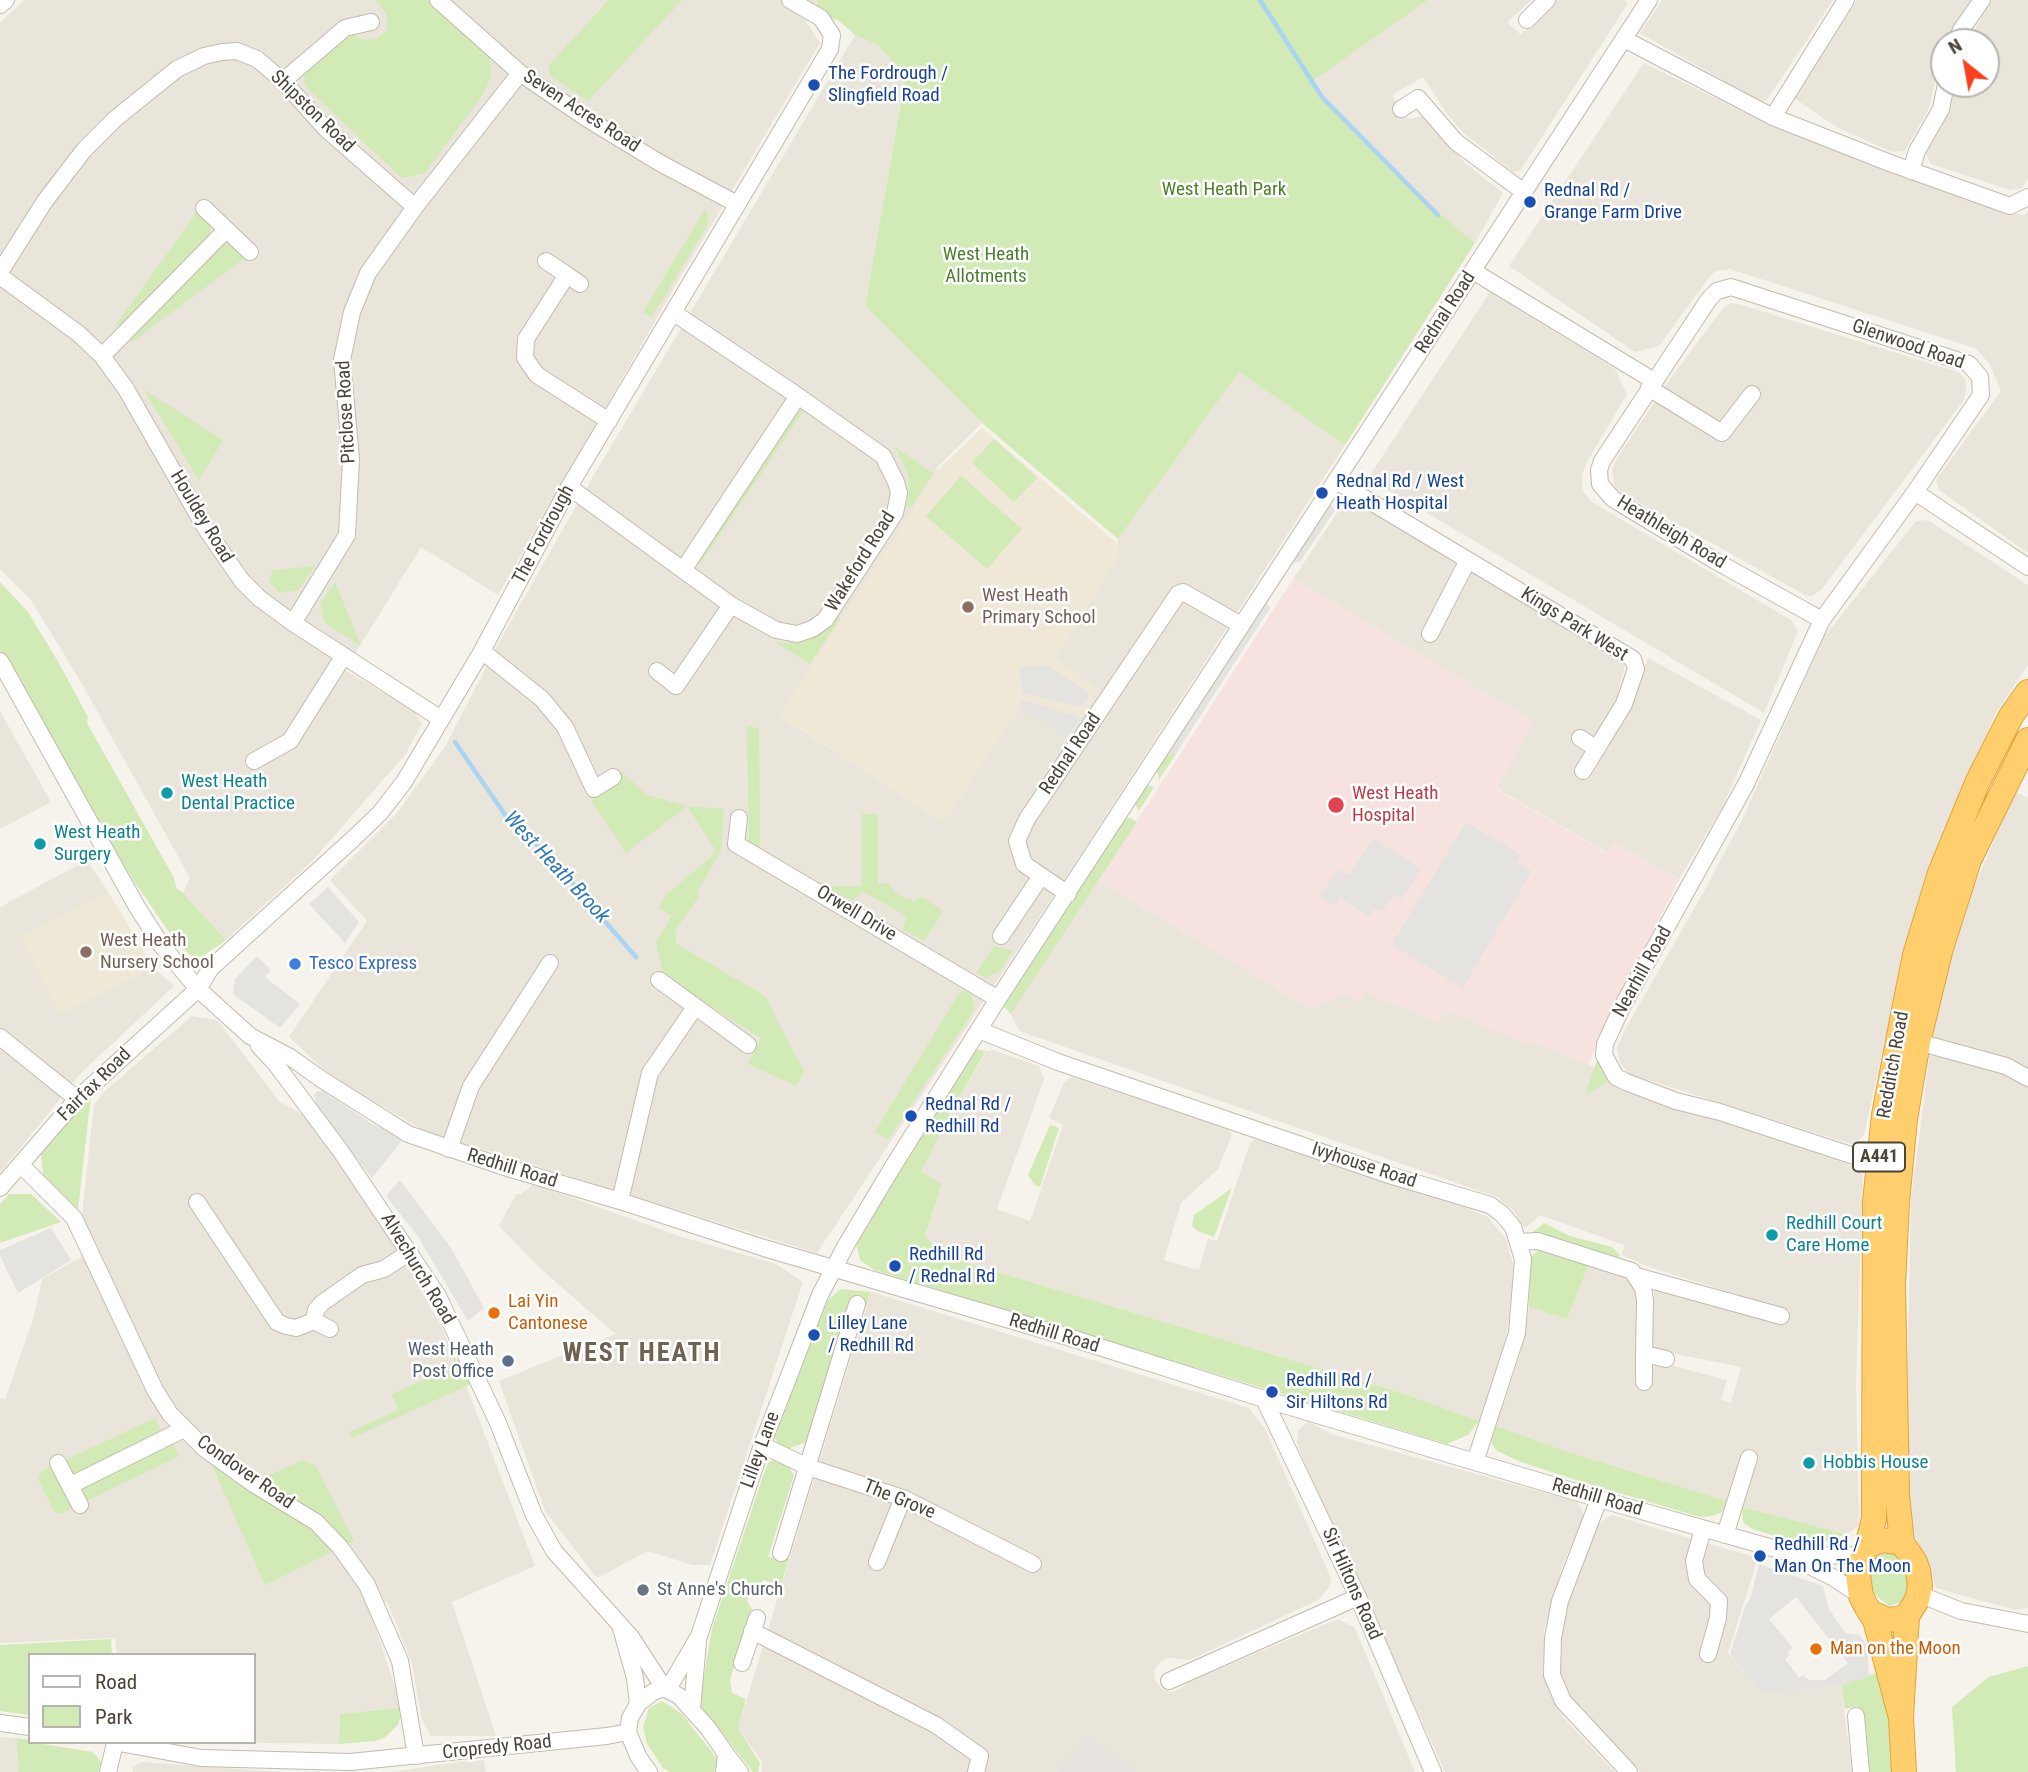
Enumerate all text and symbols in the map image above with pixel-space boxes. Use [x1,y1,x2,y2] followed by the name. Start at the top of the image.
[1930,28,2000,98] north arrow
[1944,33,1966,59] text: N
[828,63,948,107] place label: The Fordrough / Slingfield Road
[265,66,359,158] street label: Shipston Road
[518,66,644,158] street label: Seven Acres Road
[806,77,822,93] marker: The Fordrough / Slingfield Road
[1162,179,1286,201] park label: West Heath Park
[1544,180,1682,224] place label: Rednal Rd / Grange Farm Drive
[1522,194,1538,210] marker: Rednal Rd / Grange Farm Drive
[943,244,1029,288] park label: West Heath Allotments
[1411,268,1481,358] street label: Rednal Road
[1849,315,1967,375] street label: Glenwood Road
[333,360,361,464] street label: Pitclose Road
[165,467,237,567] street label: Houldey Road
[1336,471,1464,515] place label: Rednal Rd / West Heath Hospital
[508,482,580,588] street label: The Fordrough
[1314,485,1330,501] marker: Rednal Rd / West Heath Hospital
[1612,491,1730,575] street label: Heathleigh Road
[821,508,901,616] street label: Wakeford Road
[1516,583,1632,667] street label: Kings Park West
[982,585,1096,629] place label: West Heath Primary School
[960,599,976,615] marker: West Heath Primary School
[1035,709,1107,799] street label: Rednal Road
[181,771,295,815] place label: West Heath Dental Practice
[1352,783,1438,827] place label: West Heath Hospital
[159,785,175,801] marker: West Heath Dental Practice
[1326,795,1346,815] marker: West Heath Hospital
[498,807,614,929] water label: West Heath Brook
[54,822,140,866] place label: West Heath Surgery
[32,836,48,852] marker: West Heath Surgery
[812,881,900,947] street label: Orwell Drive
[1609,923,1677,1021] street label: Nearhill Road
[100,930,214,974] place label: West Heath Nursery School
[78,944,94,960] marker: West Heath Nursery School
[309,953,417,975] place label: Tesco Express
[287,956,303,972] marker: Tesco Express
[1873,1010,1915,1120] street label: Redditch Road
[54,1044,136,1126] street label: Fairfax Road
[925,1094,1011,1138] place label: Rednal Rd / Redhill Rd
[903,1108,919,1124] marker: Rednal Rd / Redhill Rd
[1309,1138,1419,1194] street label: Ivyhouse Road
[1853,1142,1905,1172] road number: A441
[464,1144,560,1194] street label: Redhill Road
[375,1209,459,1329] street label: Alvechurch Road
[1786,1213,1882,1257] place label: Redhill Court Care Home
[1764,1227,1780,1243] marker: Redhill Court Care Home
[909,1244,995,1288] place label: Redhill Rd / Rednal Rd
[887,1258,903,1274] marker: Redhill Rd / Rednal Rd
[508,1291,588,1335] place label: Lai Yin Cantonese
[486,1305,502,1321] marker: Lai Yin Cantonese
[1006,1309,1102,1359] street label: Redhill Road
[828,1313,914,1357] place label: Lilley Lane / Redhill Rd
[806,1327,822,1343] marker: Lilley Lane / Redhill Rd
[564,1338,720,1370] district label: WEST HEATH
[408,1339,494,1383] place label: West Heath Post Office
[500,1353,516,1369] marker: West Heath Post Office
[1286,1370,1388,1414] place label: Redhill Rd / Sir Hiltons Rd
[1264,1384,1280,1400] marker: Redhill Rd / Sir Hiltons Rd
[737,1409,785,1491] street label: Lilley Lane
[192,1431,298,1515] street label: Condover Road
[1823,1452,1929,1474] place label: Hobbis House
[1801,1455,1817,1471] marker: Hobbis House
[1549,1474,1645,1522] street label: Redhill Road
[860,1475,938,1525] street label: The Grove
[1316,1524,1386,1644] street label: Sir Hiltons Road
[1774,1534,1911,1578] place label: Redhill Rd / Man On The Moon
[1752,1548,1768,1564] marker: Redhill Rd / Man On The Moon
[657,1579,783,1601] place label: St Anne's Church
[635,1582,651,1598] marker: St Anne's Church
[1830,1638,1961,1660] place label: Man on the Moon
[1808,1641,1824,1657] marker: Man on the Moon
[28,1653,256,1744] legend
[95,1670,137,1694] text: Road
[95,1705,132,1729] text: Park
[441,1731,553,1765] street label: Cropredy Road

